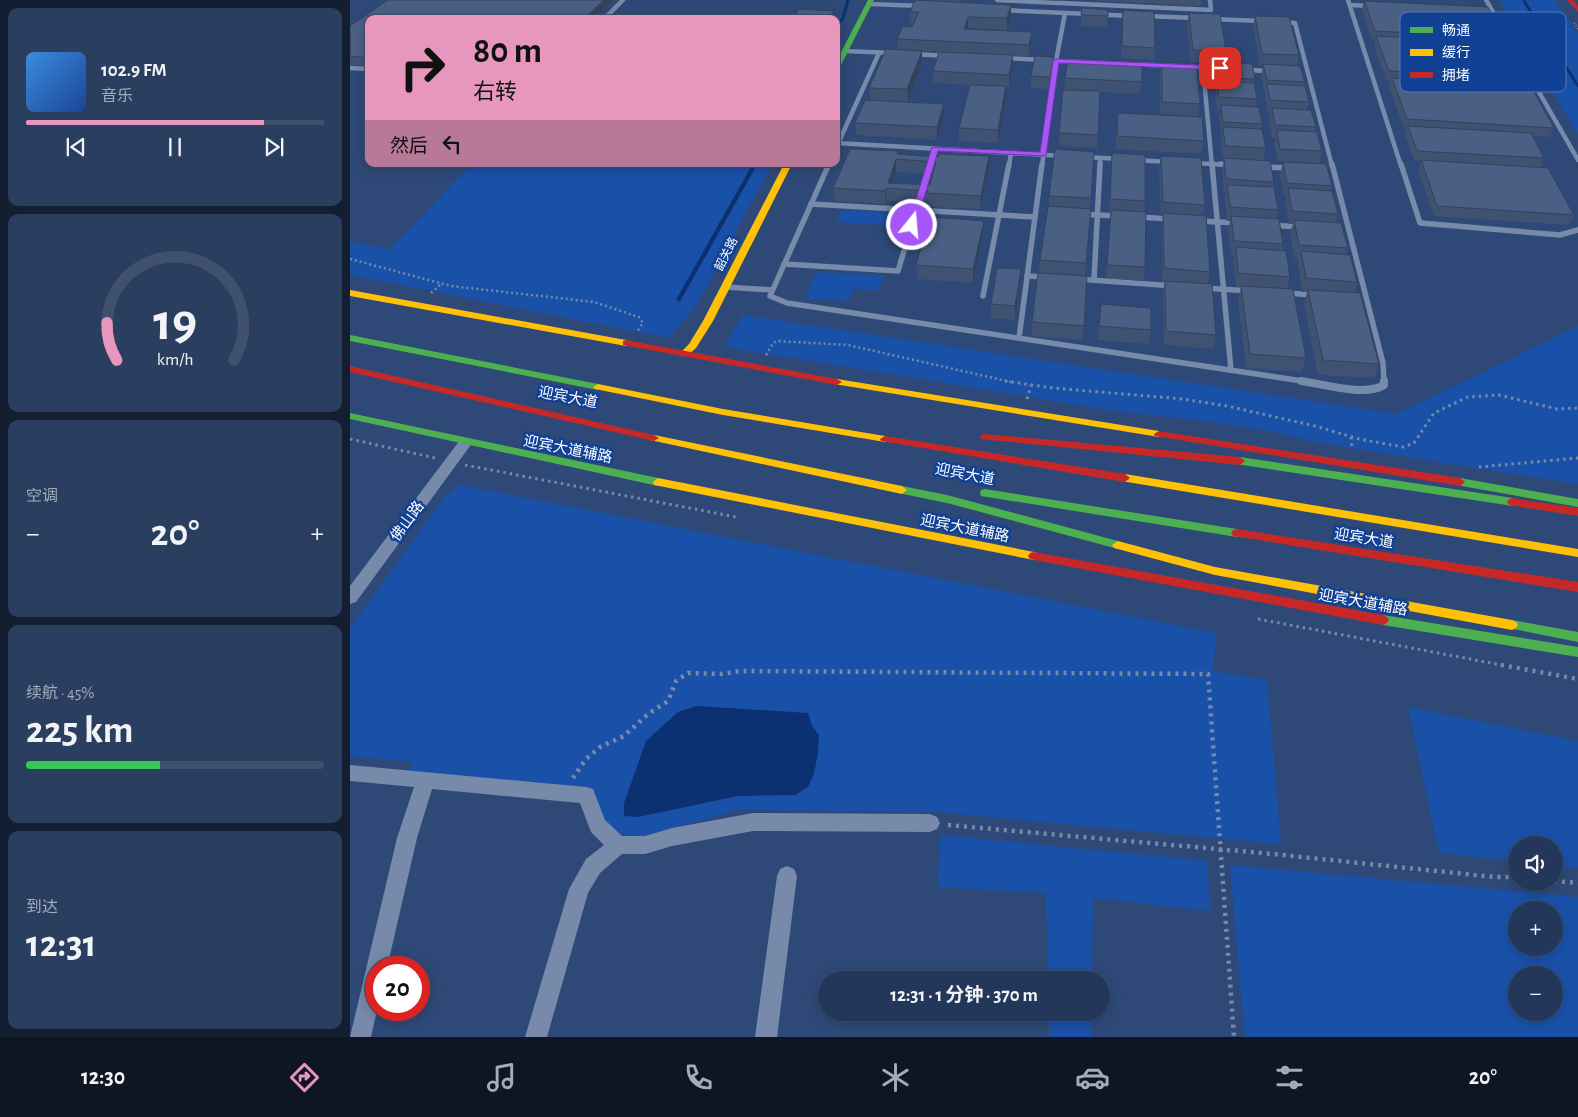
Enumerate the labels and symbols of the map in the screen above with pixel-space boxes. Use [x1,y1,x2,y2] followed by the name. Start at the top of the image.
[1400,12,1566,92] legend
[1442,23,1470,38] text: 畅通
[1442,45,1470,60] text: 缓行
[1199,47,1241,89] pin
[1442,68,1470,83] text: 拥堵
[885,198,937,250] position arrow
[712,235,740,273] street label: 韶关路
[537,383,599,411] street label: 迎宾大道
[522,433,614,465] street label: 迎宾大道辅路
[934,460,996,488] street label: 迎宾大道
[386,498,427,544] street label: 佛山路
[919,512,1011,544] street label: 迎宾大道辅路
[1333,525,1395,551] street label: 迎宾大道
[1317,586,1409,618] street label: 迎宾大道辅路
[365,956,430,1021] speed limit sign: 20

